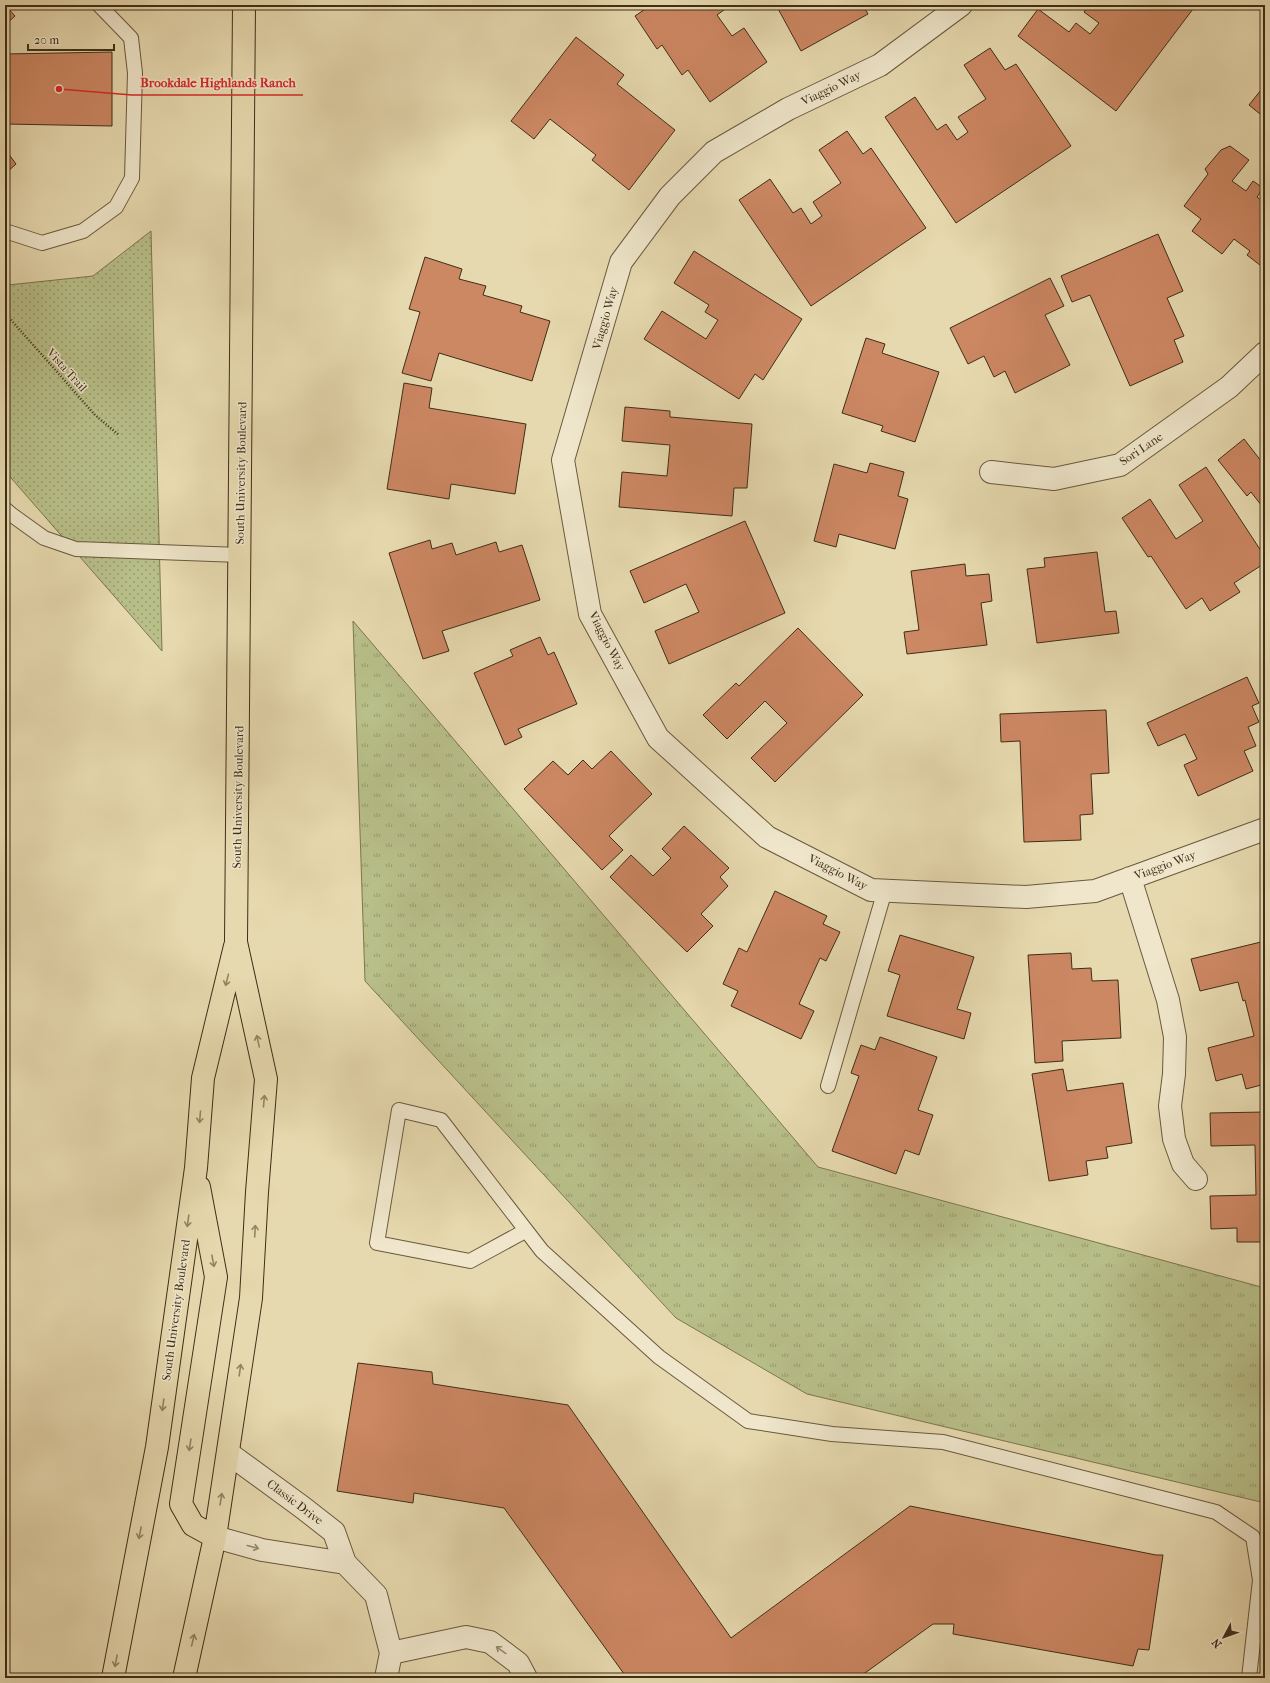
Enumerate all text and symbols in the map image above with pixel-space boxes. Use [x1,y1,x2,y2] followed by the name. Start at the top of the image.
[28,26,114,52] scale bar
[34,33,59,47] text: 20 m
[798,67,864,109] street label: Viaggio Way
[132,70,303,95] callout: Brookdale Highlands Ranch
[140,75,296,91] text: Brookdale Highlands Ranch
[589,284,621,352] street label: Viaggio Way
[43,345,90,395] street label: Vista Trail
[233,401,249,544] street label: South University Boulevard
[1117,429,1165,469] street label: Sori Lane
[586,608,628,673] street label: Viaggio Way
[230,725,246,868] street label: South University Boulevard
[1131,847,1198,883] street label: Viaggio Way
[805,851,870,893] street label: Viaggio Way
[223,973,230,986] one-way arrow
[253,1035,261,1048] one-way arrow
[261,1095,268,1108] one-way arrow
[196,1110,203,1123] one-way arrow
[184,1214,192,1227] one-way arrow
[251,1225,258,1238] one-way arrow
[159,1238,193,1382] street label: South University Boulevard
[210,1255,218,1268] one-way arrow
[236,1364,244,1377] one-way arrow
[159,1398,167,1411] one-way arrow
[186,1438,194,1451] one-way arrow
[264,1476,326,1528] street label: Classic Drive
[217,1493,225,1506] one-way arrow
[136,1526,144,1539] one-way arrow
[246,1544,259,1551] one-way arrow
[1204,1617,1244,1657] north arrow
[189,1634,197,1647] one-way arrow
[1209,1635,1224,1651] text: N
[495,1646,506,1654] one-way arrow
[112,1654,120,1667] one-way arrow

